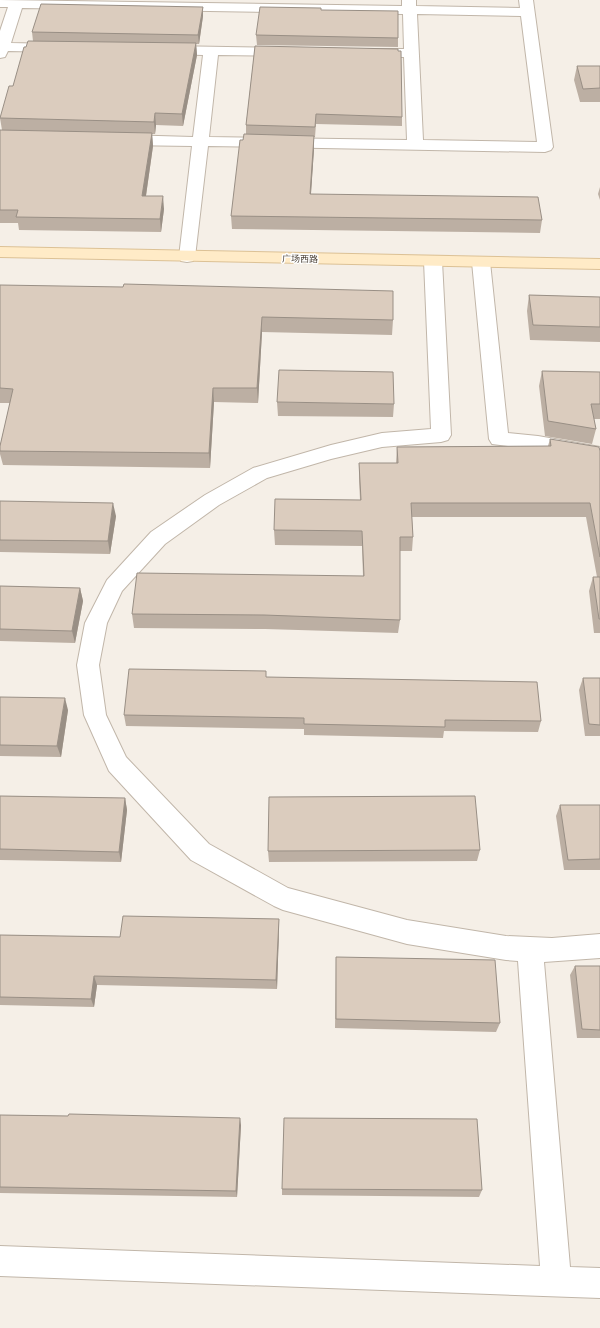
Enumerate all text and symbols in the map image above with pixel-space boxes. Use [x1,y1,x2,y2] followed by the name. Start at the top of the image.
[282,254,318,264] street label: 广场西路

